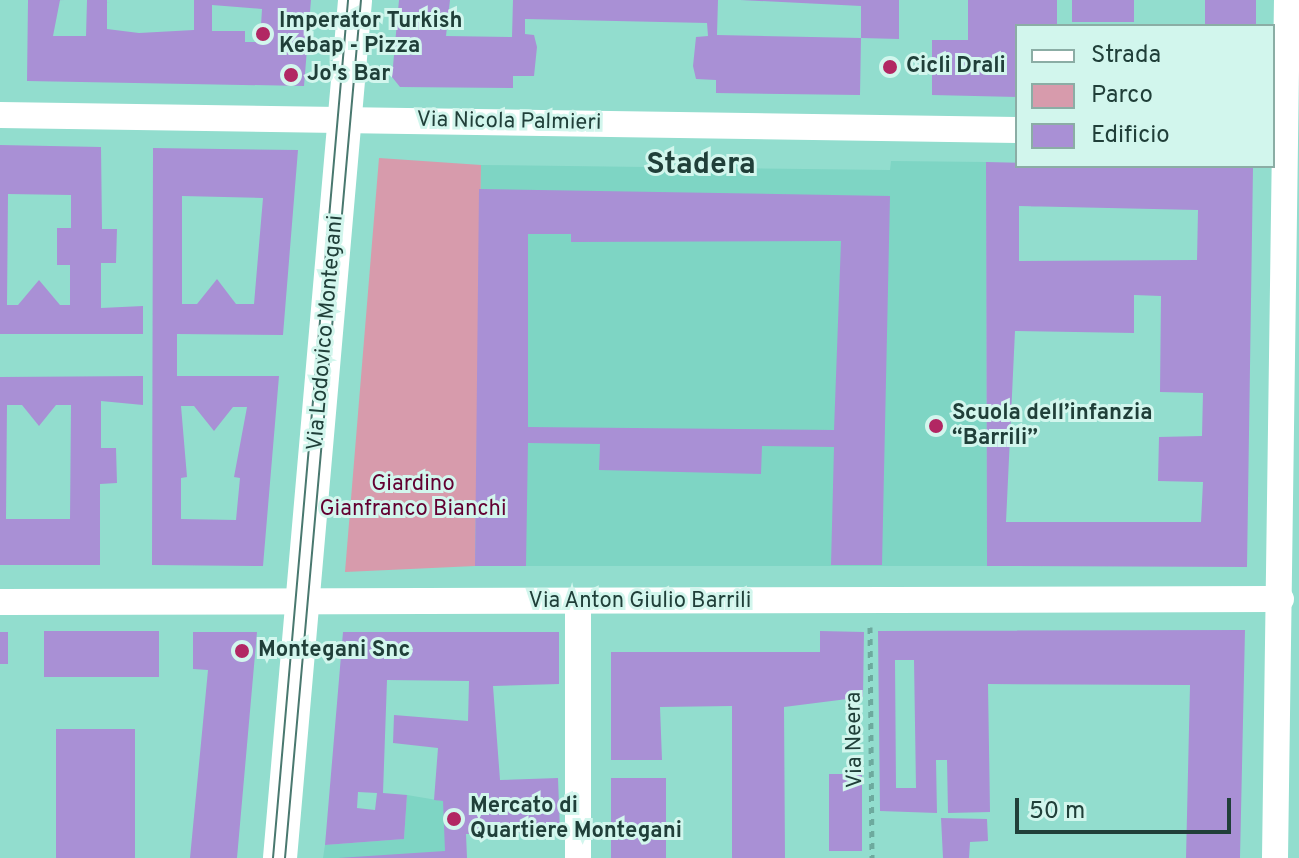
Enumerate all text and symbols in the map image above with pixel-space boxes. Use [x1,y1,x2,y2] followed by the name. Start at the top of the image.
[279,8,463,60] place label: Imperator Turkish Kebap - Pizza
[1015,24,1275,168] legend
[254,25,272,43] marker: Imperator Turkish Kebap - Pizza
[1091,41,1161,71] text: Strada
[906,54,1006,80] place label: Cicli Drali
[881,58,899,76] marker: Cicli Drali
[307,62,390,88] place label: Jo's Bar
[282,66,300,84] marker: Jo's Bar
[1091,81,1153,111] text: Parco
[416,107,602,137] street label: Via Nicola Palmieri
[1091,121,1170,151] text: Edificio
[646,148,756,184] district label: Stadera
[303,214,349,452] street label: Via Lodovico Montegani
[952,400,1153,452] place label: Scuola dell’infanzia “Barrili”
[927,417,945,435] marker: Scuola dell’infanzia “Barrili”
[319,471,507,522] park label: Giardino Gianfranco Bianchi
[528,589,752,615] street label: Via Anton Giulio Barrili
[258,638,410,664] place label: Montegani Snc
[233,642,251,660] marker: Montegani Snc
[841,692,869,788] street label: Via Neera
[1019,782,1235,832] scale bar
[470,793,682,844] place label: Mercato di Quartiere Montegani
[1029,797,1085,827] text: 50 m
[445,810,463,828] marker: Mercato di Quartiere Montegani

